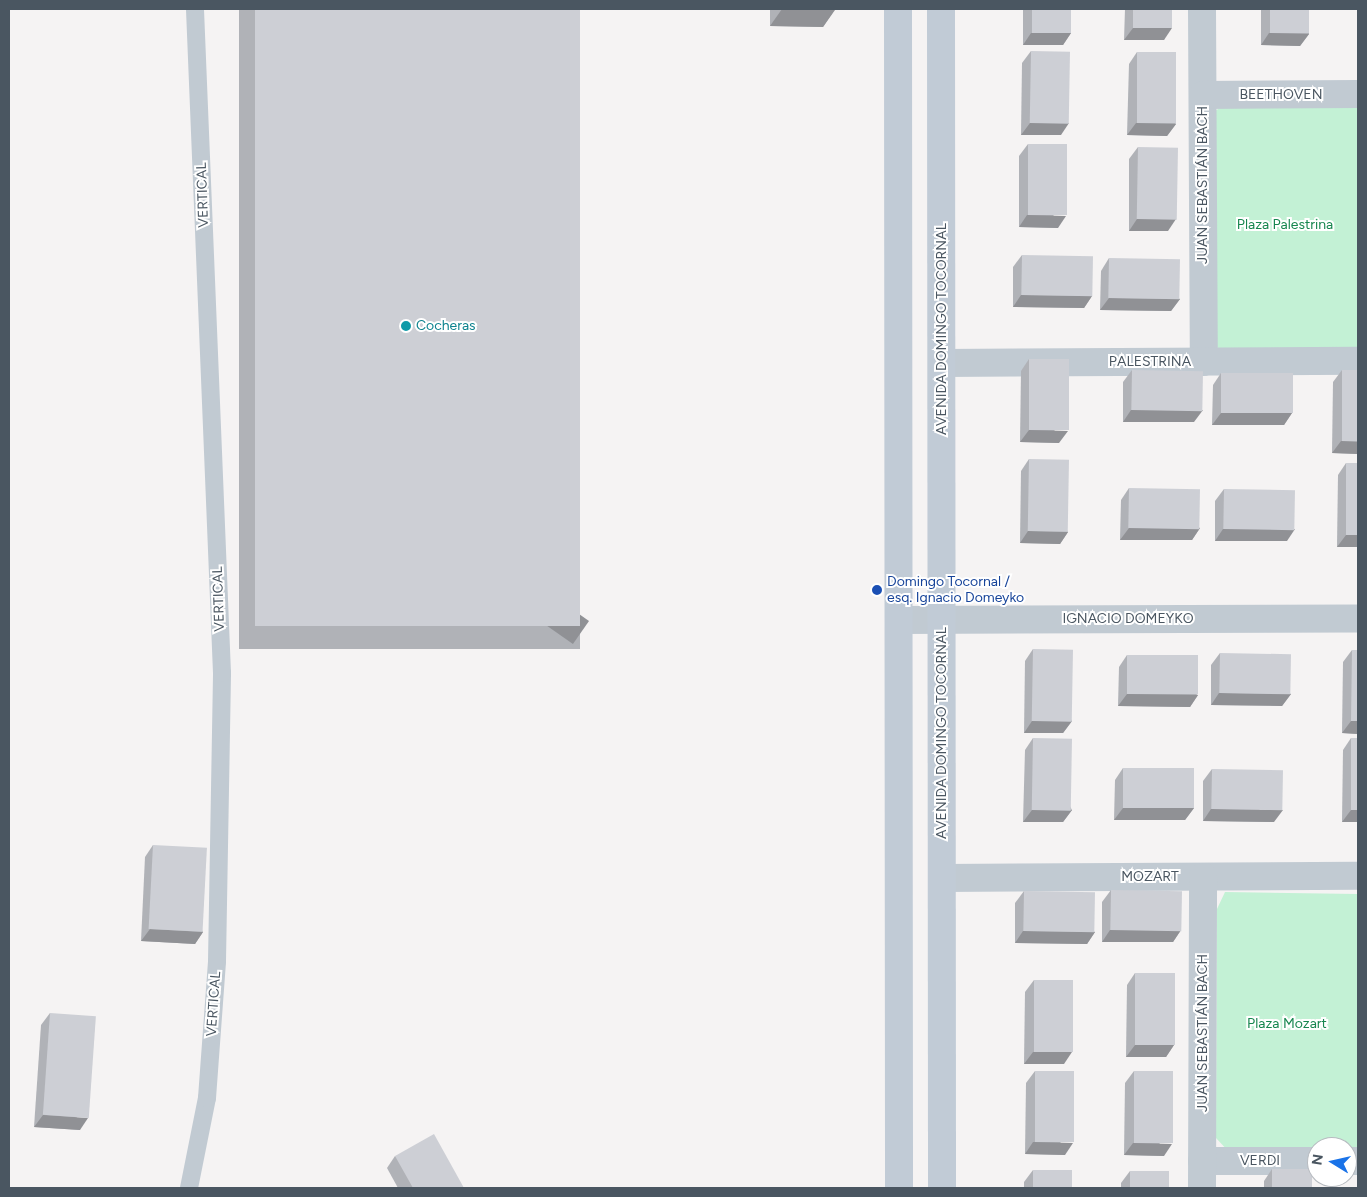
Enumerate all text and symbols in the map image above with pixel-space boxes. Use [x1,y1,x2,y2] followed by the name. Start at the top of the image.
[1240,87,1322,103] street label: BEETHOVEN
[1195,106,1211,264] street label: JUAN SEBASTIÁN BACH
[193,162,213,228] street label: VERTICAL
[1237,217,1333,233] park label: Plaza Palestrina
[934,223,950,435] street label: AVENIDA DOMINGO TOCORNAL
[416,318,476,334] place label: Cocheras
[400,320,412,332] marker: Cocheras
[1109,354,1191,370] street label: PALESTRINA
[209,566,229,632] street label: VERTICAL
[887,574,1024,606] place label: Domingo Tocornal / esq. Ignacio Domeyko
[871,584,883,596] marker: Domingo Tocornal / esq. Ignacio Domeyko
[1062,611,1194,627] street label: IGNACIO DOMEYKO
[934,627,950,839] street label: AVENIDA DOMINGO TOCORNAL
[1121,869,1179,885] street label: MOZART
[1195,954,1211,1112] street label: JUAN SEBASTIÁN BACH
[203,971,225,1037] street label: VERTICAL
[1247,1016,1327,1032] park label: Plaza Mozart
[1307,1137,1357,1187] north arrow
[1240,1153,1280,1169] street label: VERDI
[1308,1153,1327,1166] text: N

